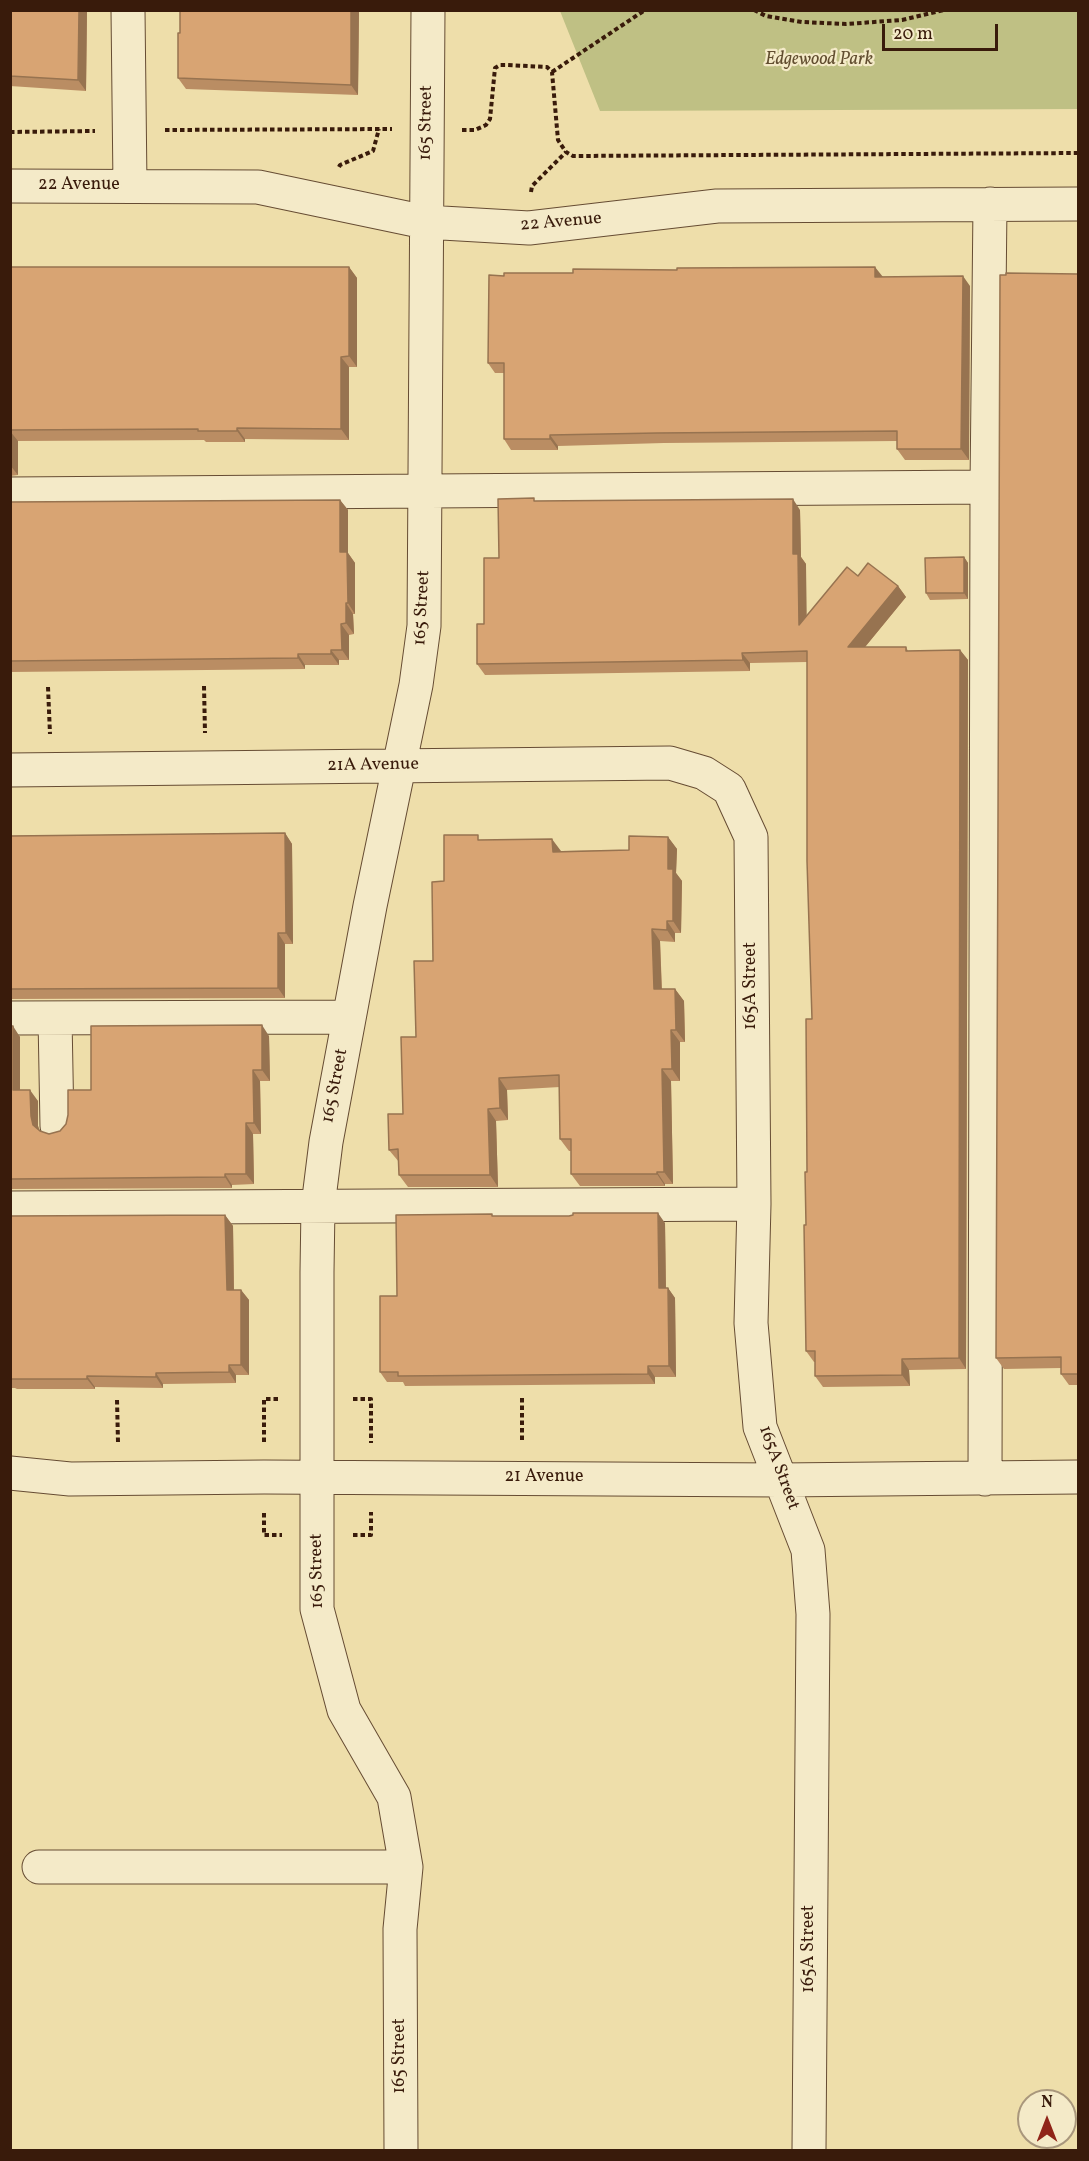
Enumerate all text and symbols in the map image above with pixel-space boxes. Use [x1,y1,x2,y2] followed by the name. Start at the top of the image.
[885,12,1000,50] scale bar
[893,22,933,47] text: 20 m
[765,50,873,72] park label: Edgewood Park
[416,85,438,161] street label: 165 Street
[38,175,120,197] street label: 22 Avenue
[519,209,603,237] street label: 22 Avenue
[410,570,436,646] street label: 165 Street
[327,754,419,778] street label: 21A Avenue
[741,942,763,1030] street label: 165A Street
[318,1047,354,1125] street label: 165 Street
[753,1423,803,1513] street label: 165A Street
[504,1467,584,1489] street label: 21 Avenue
[307,1533,329,1609] street label: 165 Street
[799,1905,821,1993] street label: 165A Street
[390,2018,412,2094] street label: 165 Street
[1017,2089,1077,2149] north arrow
[1041,2092,1053,2114] text: N

